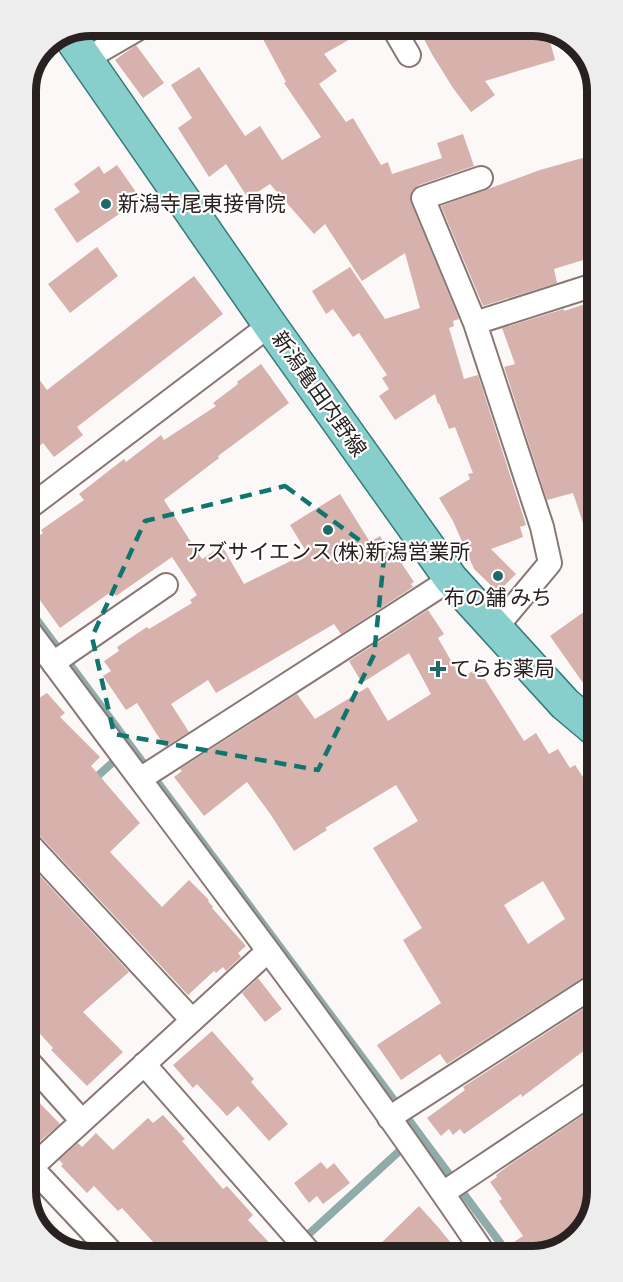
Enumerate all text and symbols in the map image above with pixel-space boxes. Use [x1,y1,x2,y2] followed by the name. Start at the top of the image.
[118,193,286,215] place label: 新潟寺尾東接骨院
[99,197,113,211] marker: 新潟寺尾東接骨院
[268,327,370,461] street label: 新潟亀田内野線
[321,523,335,537] marker: アズサイエンス(株)新潟営業所
[186,540,470,563] place label: アズサイエンス(株)新潟営業所
[491,569,505,583] marker: 布の舗 みち
[444,587,552,609] place label: 布の舗 みち
[450,658,555,680] place label: てらお薬局
[431,662,445,676] marker: てらお薬局

